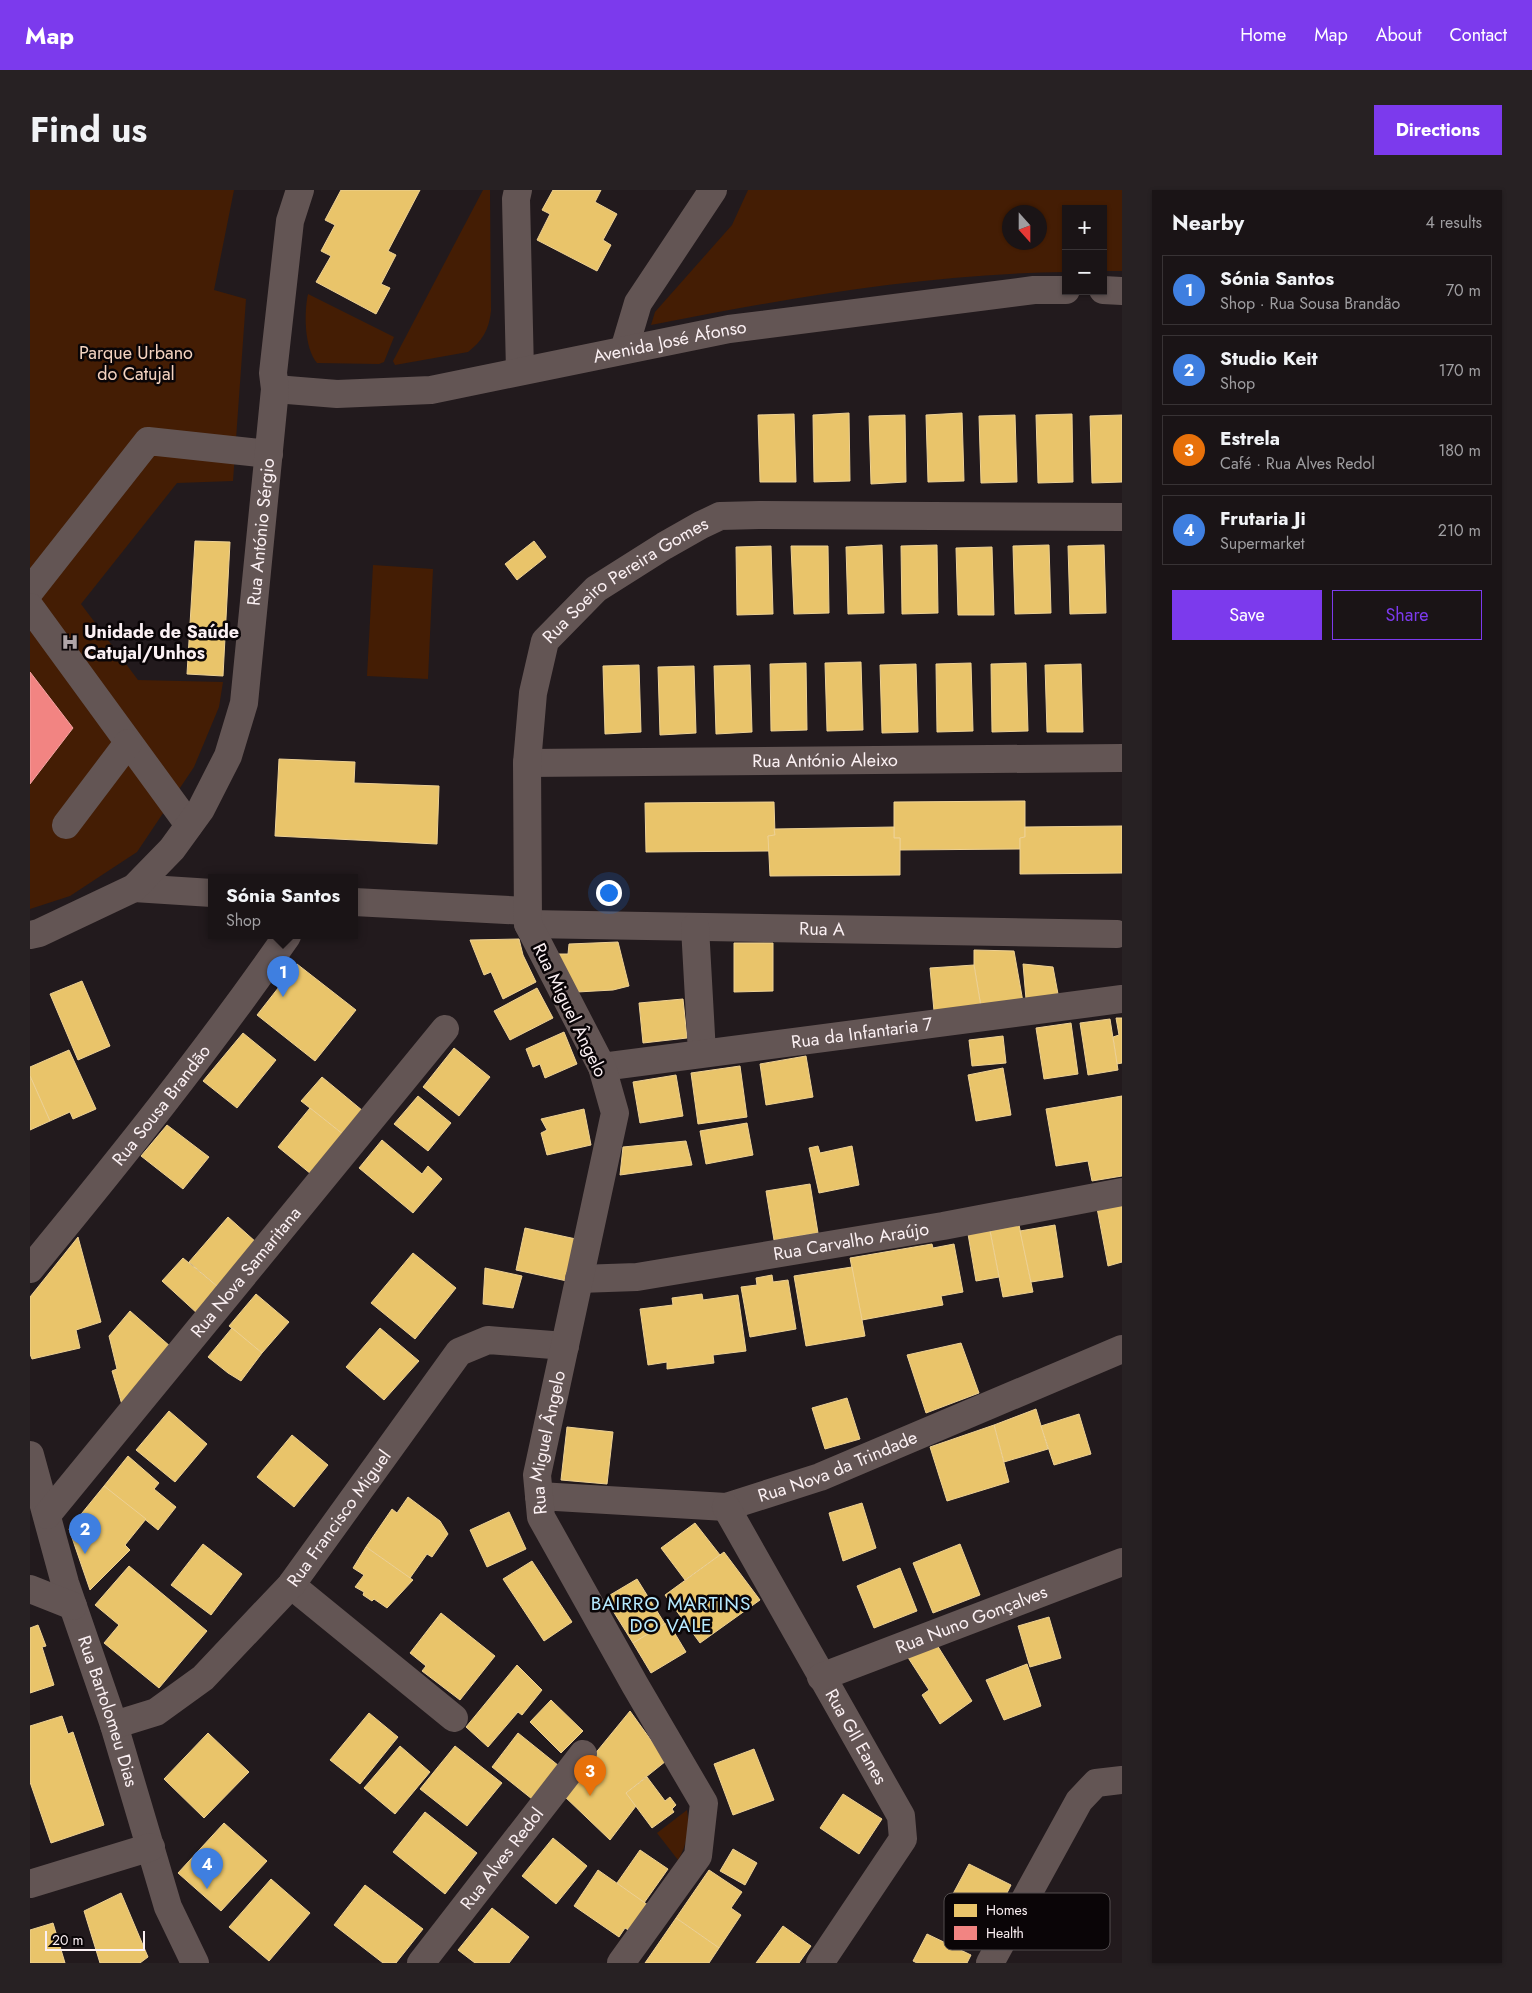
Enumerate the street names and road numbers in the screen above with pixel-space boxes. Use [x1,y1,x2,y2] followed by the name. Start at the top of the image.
[591,314,748,369] street label: Avenida José Afonso
[241,457,281,607] street label: Rua António Sérgio
[536,510,713,649] street label: Rua Soeiro Pereira Gomes
[752,747,898,774] street label: Rua António Aleixo
[799,916,845,942] street label: Rua A
[526,939,614,1082] street label: Rua Miguel Ângelo
[789,1011,935,1055] street label: Rua da Infantaria 7
[106,1039,217,1171] street label: Rua Sousa Brandão
[184,1201,307,1343] street label: Rua Nova Samaritana
[771,1216,931,1267] street label: Rua Carvalho Araújo
[523,1368,572,1516] street label: Rua Miguel Ângelo
[754,1424,921,1509] street label: Rua Nova da Trindade
[281,1445,397,1592] street label: Rua Francisco Miguel
[892,1579,1051,1660] street label: Rua Nuno Gonçalves
[71,1632,145,1790] street label: Rua Bartolomeu Dias
[819,1684,894,1789] street label: Rua GIl Eanes
[454,1802,550,1915] street label: Rua Alves Redol

